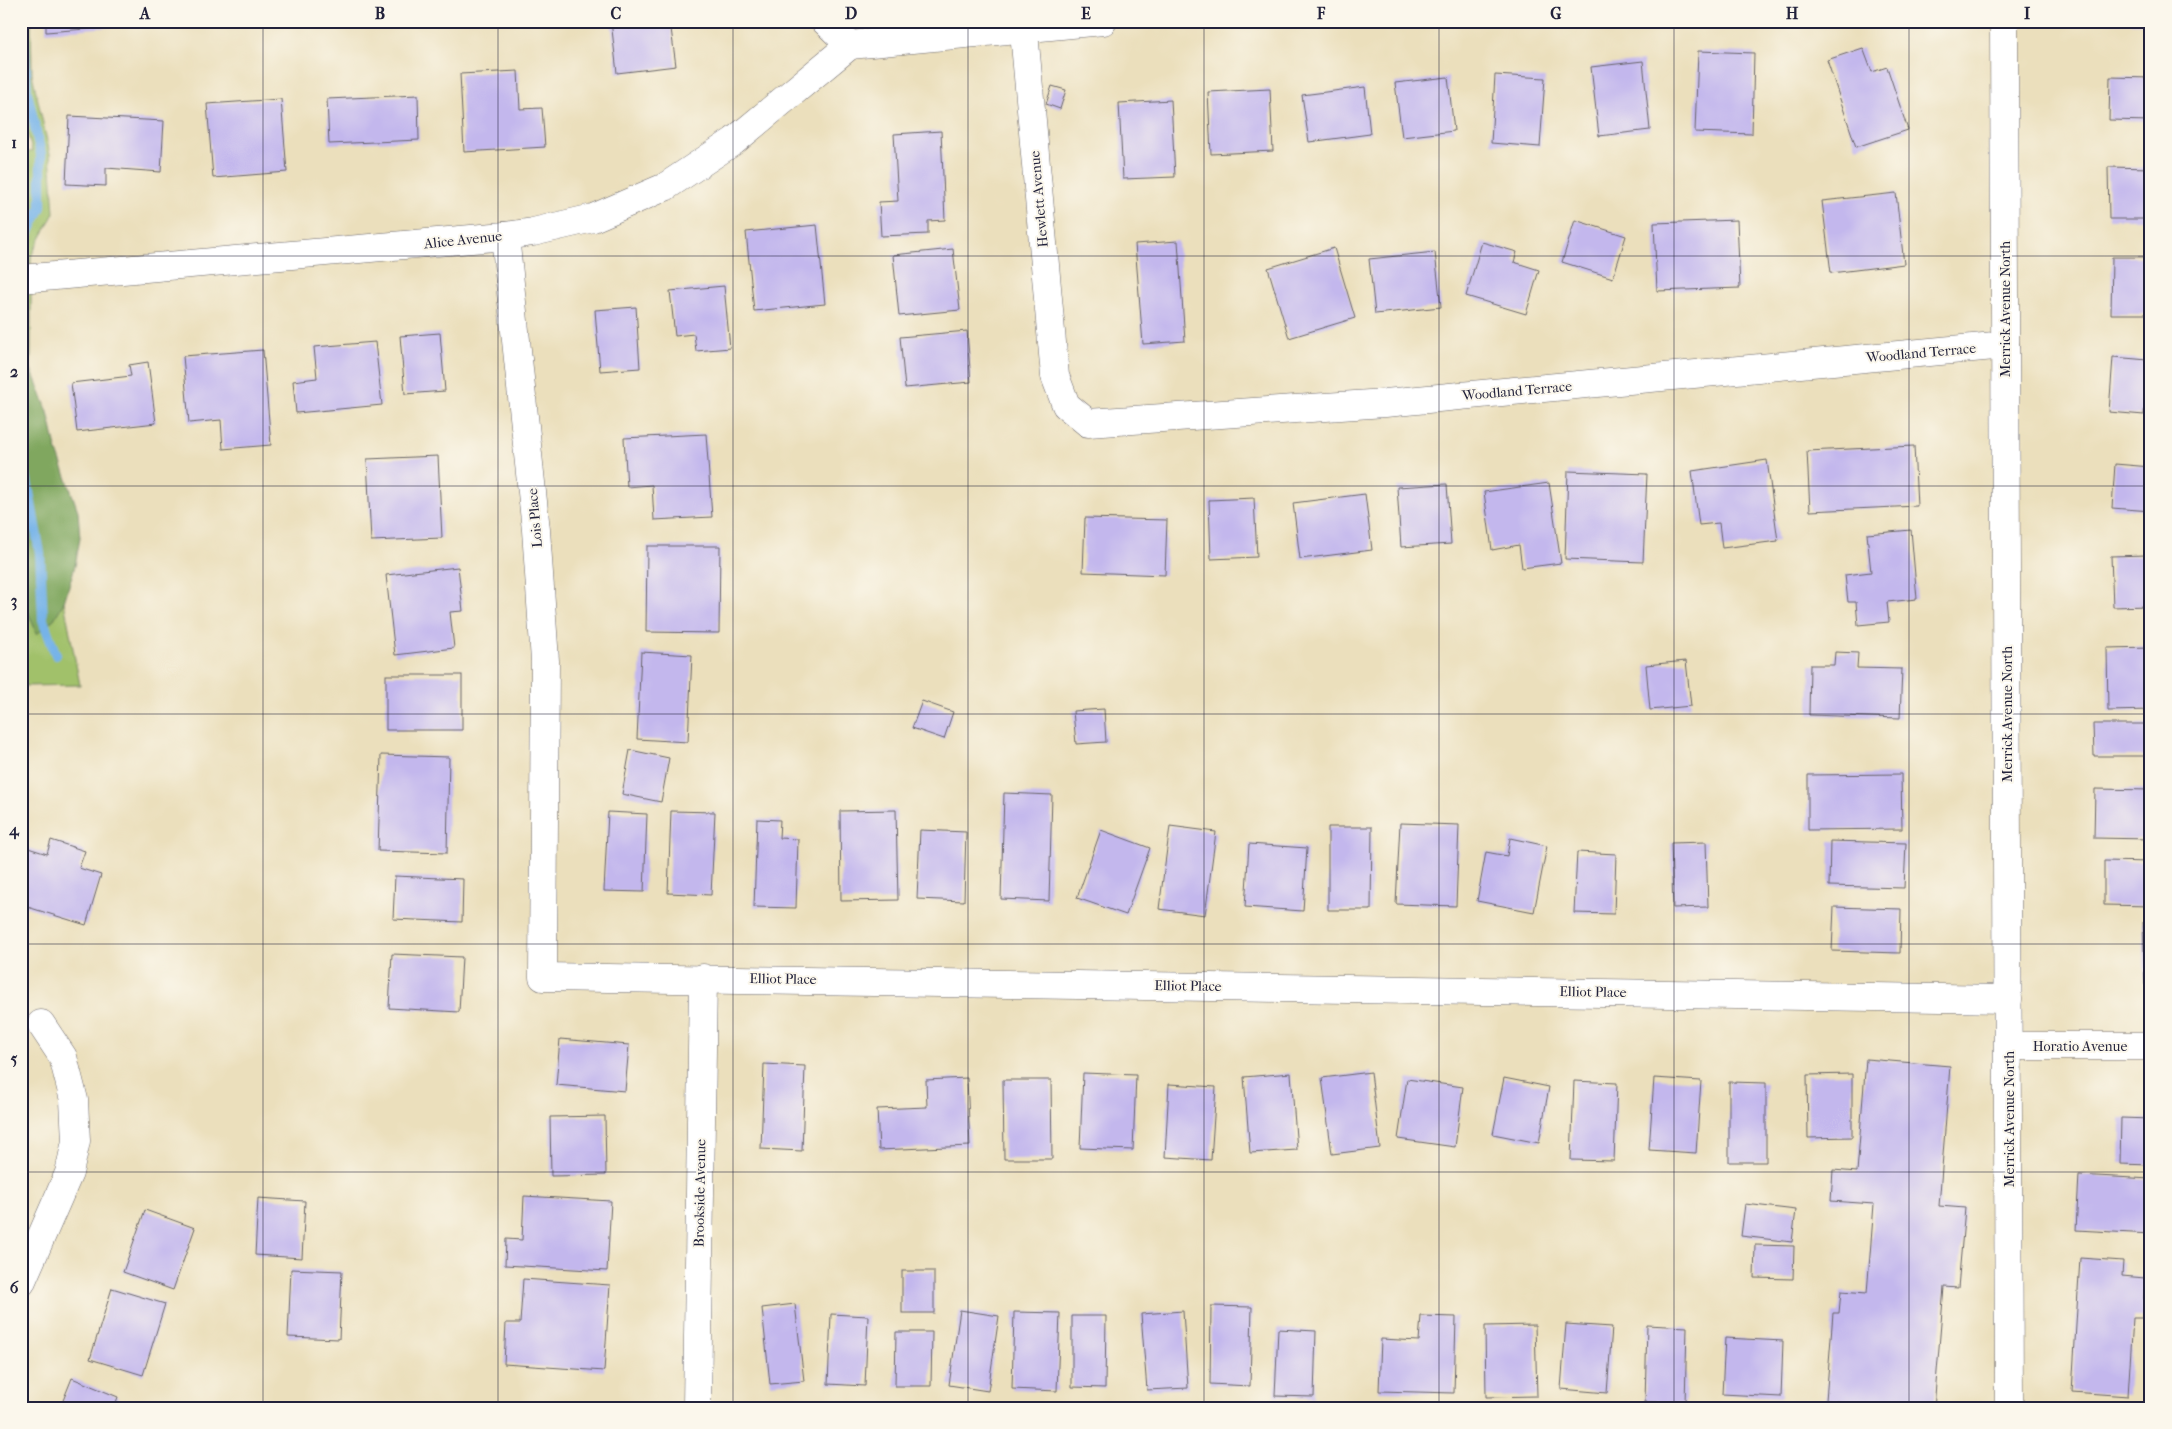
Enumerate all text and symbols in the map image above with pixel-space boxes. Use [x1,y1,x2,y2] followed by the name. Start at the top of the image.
[139,4,151,23] text: A
[375,4,385,23] text: B
[611,4,622,23] text: C
[845,4,857,23] text: D
[1081,4,1091,23] text: E
[1316,4,1326,23] text: F
[1550,4,1562,23] text: G
[1786,4,1799,23] text: H
[2024,4,2031,23] text: I
[11,133,17,152] text: 1
[1026,150,1052,248] street label: Hewlett Avenue
[422,227,503,253] street label: Alice Avenue
[1997,241,2014,377] street label: Merrick Avenue North
[1864,340,1977,366] street label: Woodland Terrace
[10,362,18,381] text: 2
[1460,378,1573,404] street label: Woodland Terrace
[524,487,546,548] street label: Lois Place
[11,591,17,611] text: 3
[1999,646,2016,782] street label: Merrick Avenue North
[8,820,20,840] text: 4
[749,970,817,988] street label: Elliot Place
[1154,977,1222,995] street label: Elliot Place
[1559,983,1627,1001] street label: Elliot Place
[2033,1038,2127,1055] street label: Horatio Avenue
[11,1049,18,1068] text: 5
[2001,1051,2018,1187] street label: Merrick Avenue North
[691,1139,709,1247] street label: Brookside Avenue
[10,1278,19,1297] text: 6

